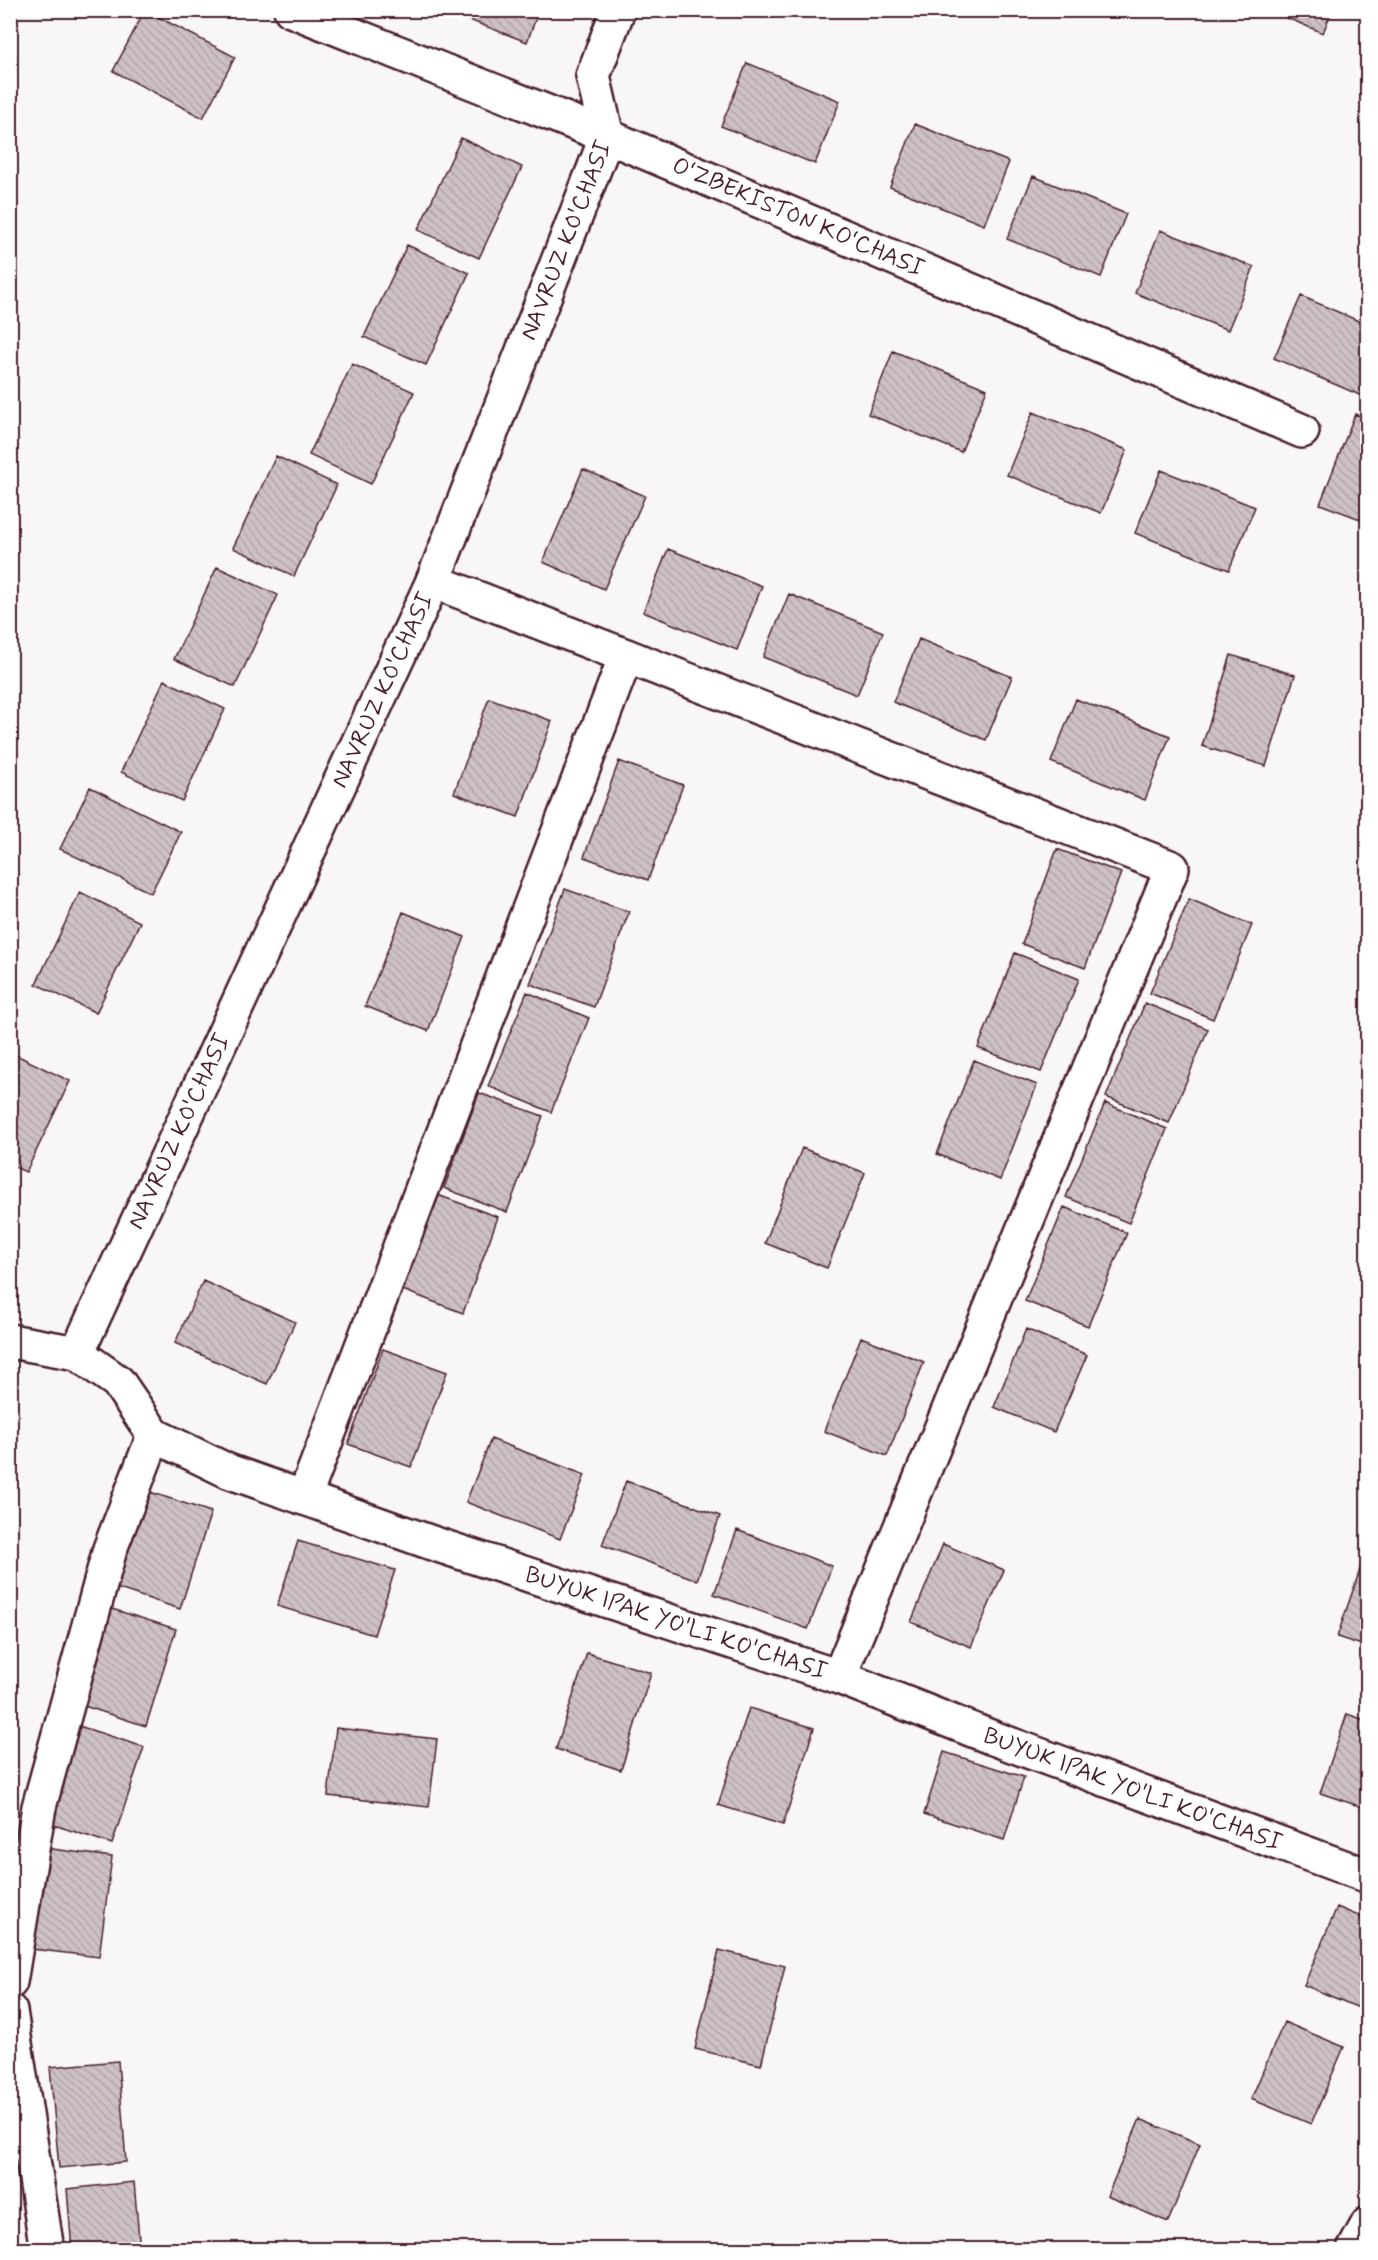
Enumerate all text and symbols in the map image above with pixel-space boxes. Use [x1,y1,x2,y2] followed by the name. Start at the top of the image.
[513,136,619,345] street label: NAVRUZ KO'CHASI
[667,150,929,284] street label: O‘ZBEKISTON KO‘CHASI
[324,587,441,793] street label: NAVRUZ KO'CHASI
[121,1028,238,1234] street label: NAVRUZ KO'CHASI
[521,1559,831,1688] street label: BUYUK IPAK YO'LI KO'CHASI
[979,1720,1287,1859] street label: BUYUK IPAK YO'LI KO'CHASI

